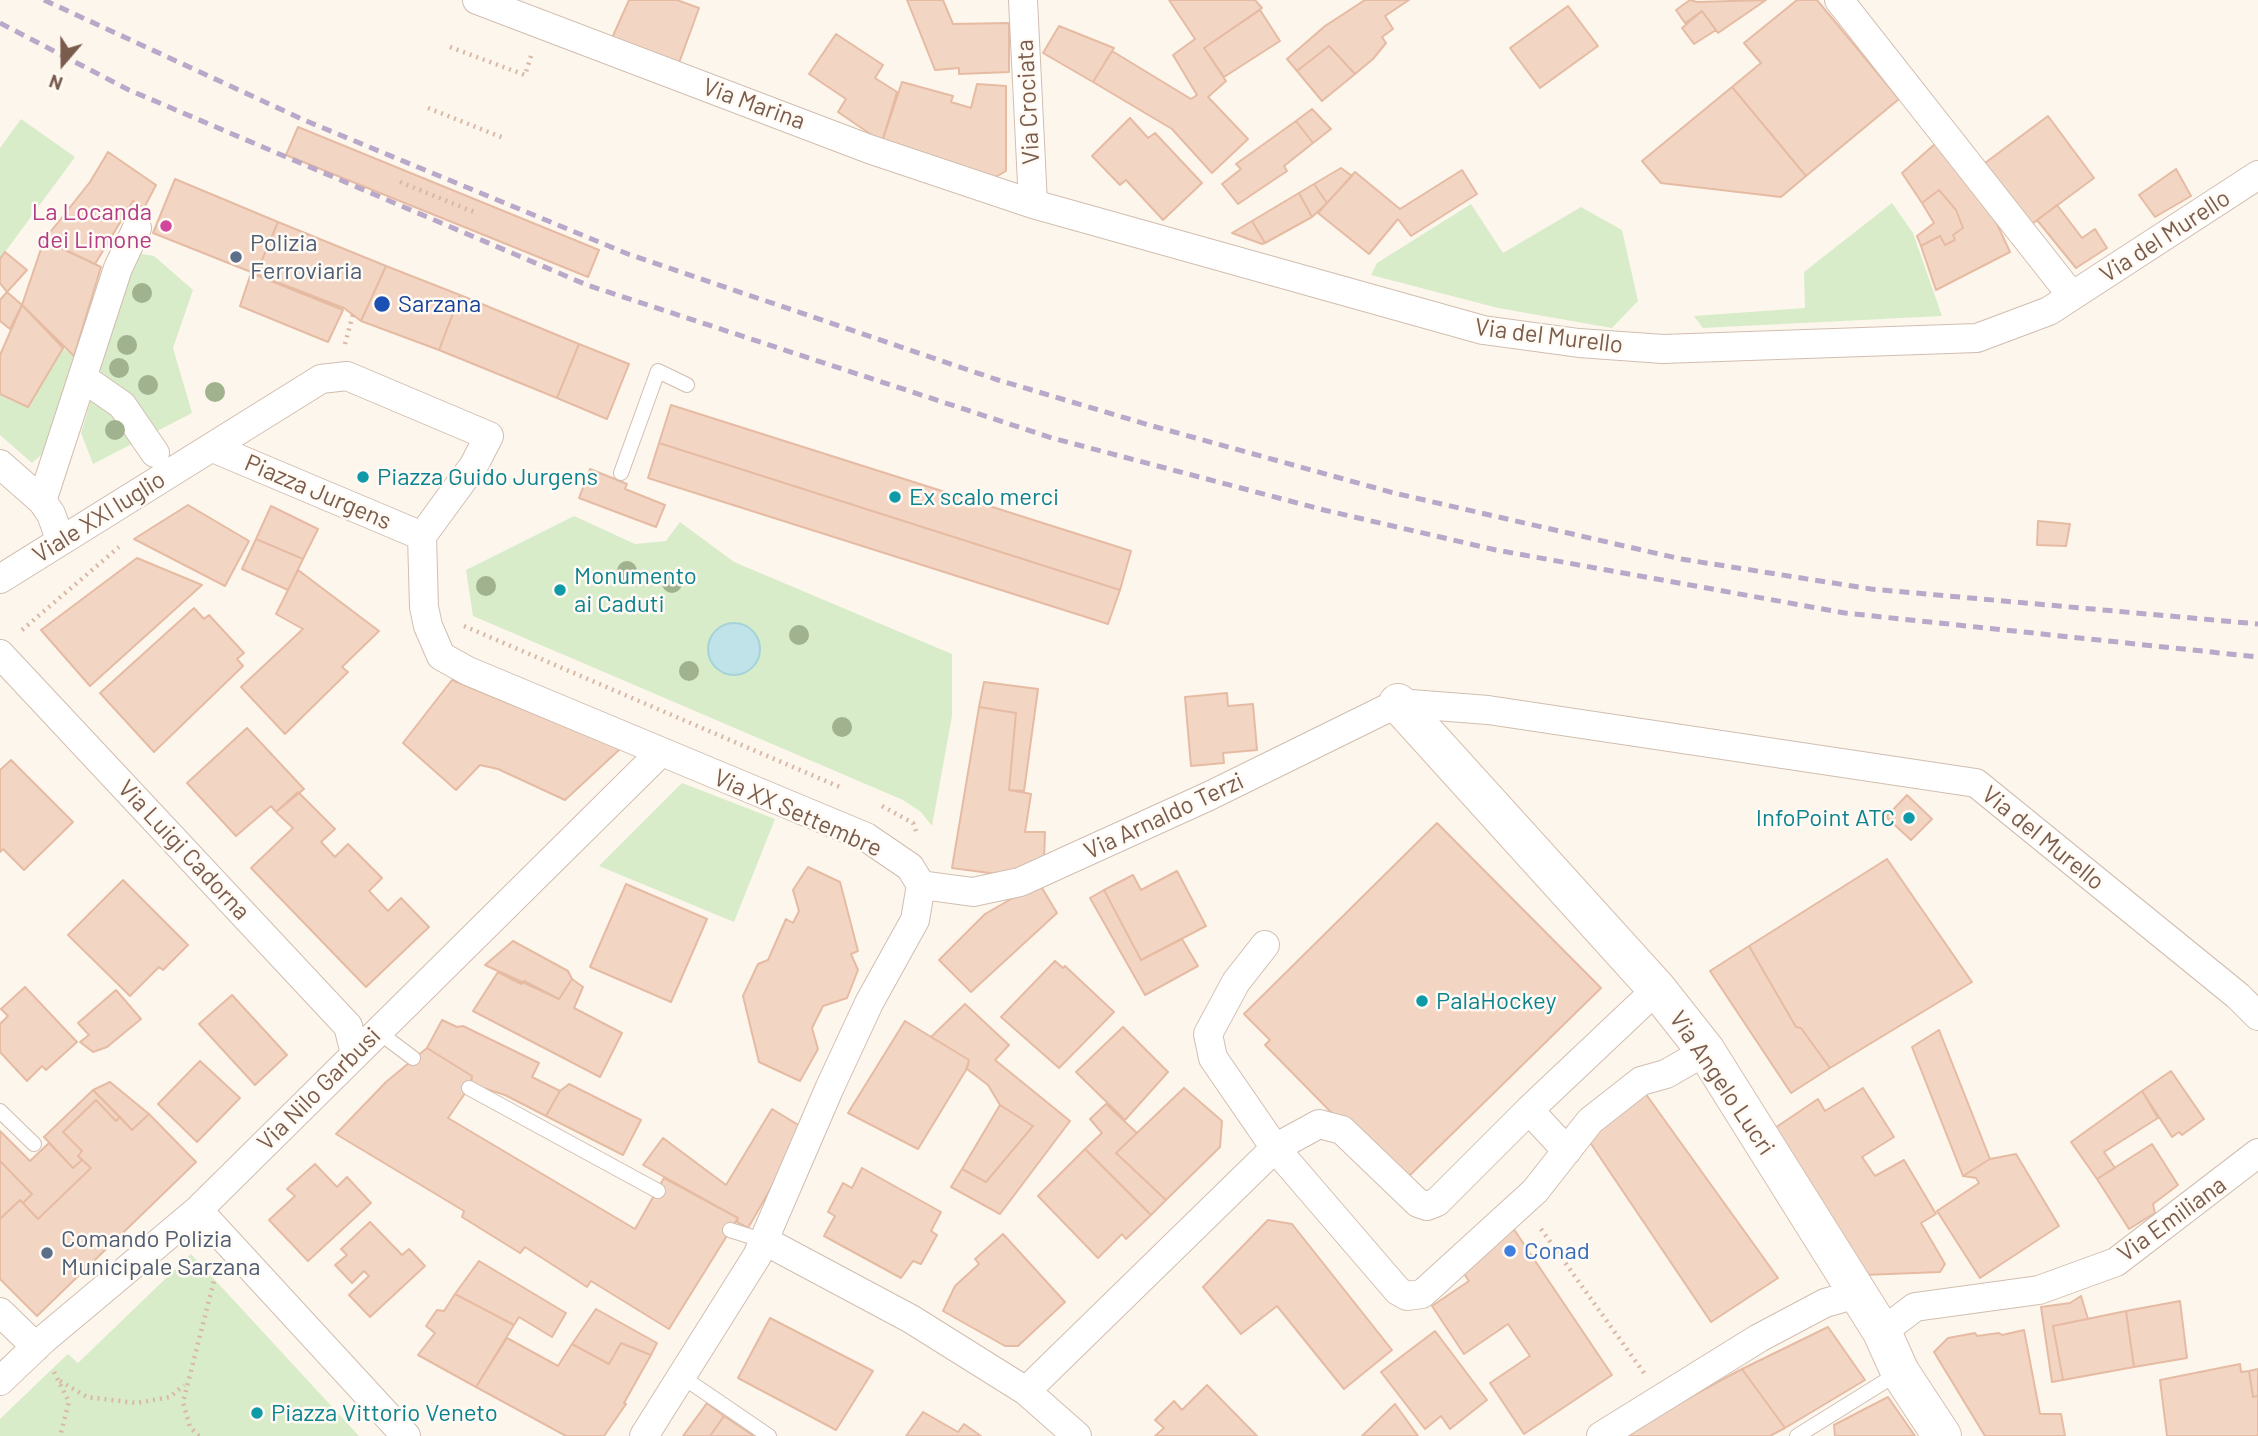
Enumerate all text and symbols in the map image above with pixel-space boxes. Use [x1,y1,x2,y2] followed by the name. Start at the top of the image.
[28,28,98,98] north arrow
[1010,39,1046,165] street label: Via Crociata
[46,70,66,96] text: N
[699,72,809,136] street label: Via Marina
[2095,183,2235,289] street label: Via del Murello
[32,198,152,254] place label: La Locanda dei Limone
[158,218,174,234] marker: La Locanda dei Limone
[250,229,362,285] place label: Polizia Ferroviaria
[228,249,244,265] marker: Polizia Ferroviaria
[398,290,481,318] place label: Sarzana
[372,294,392,314] marker: Sarzana
[1473,313,1625,359] street label: Via del Murello
[240,448,396,536] street label: Piazza Jurgens
[377,463,598,491] place label: Piazza Guido Jurgens
[27,465,171,569] street label: Viale XXI luglio
[355,469,371,485] marker: Piazza Guido Jurgens
[909,483,1059,511] place label: Ex scalo merci
[887,489,903,505] marker: Ex scalo merci
[574,562,697,618] place label: Monumento ai Caduti
[552,582,568,598] marker: Monumento ai Caduti
[709,763,887,863] street label: Via XX Settembre
[1080,766,1248,866] street label: Via Arnaldo Terzi
[112,774,256,926] street label: Via Luigi Cadorna
[1976,780,2110,896] street label: Via del Murello
[1756,804,1895,832] place label: InfoPoint ATC
[1901,810,1917,826] marker: InfoPoint ATC
[1436,987,1557,1015] place label: PalaHockey
[1414,993,1430,1009] marker: PalaHockey
[1663,1005,1781,1161] street label: Via Angelo Lucri
[251,1021,387,1157] street label: Via Nilo Garbusi
[2112,1170,2232,1268] street label: Via Emiliana
[61,1225,260,1281] place label: Comando Polizia Municipale Sarzana
[1524,1237,1590,1265] place label: Conad
[1502,1243,1518,1259] marker: Conad
[39,1245,55,1261] marker: Comando Polizia Municipale Sarzana
[271,1399,498,1427] place label: Piazza Vittorio Veneto
[249,1405,265,1421] marker: Piazza Vittorio Veneto

